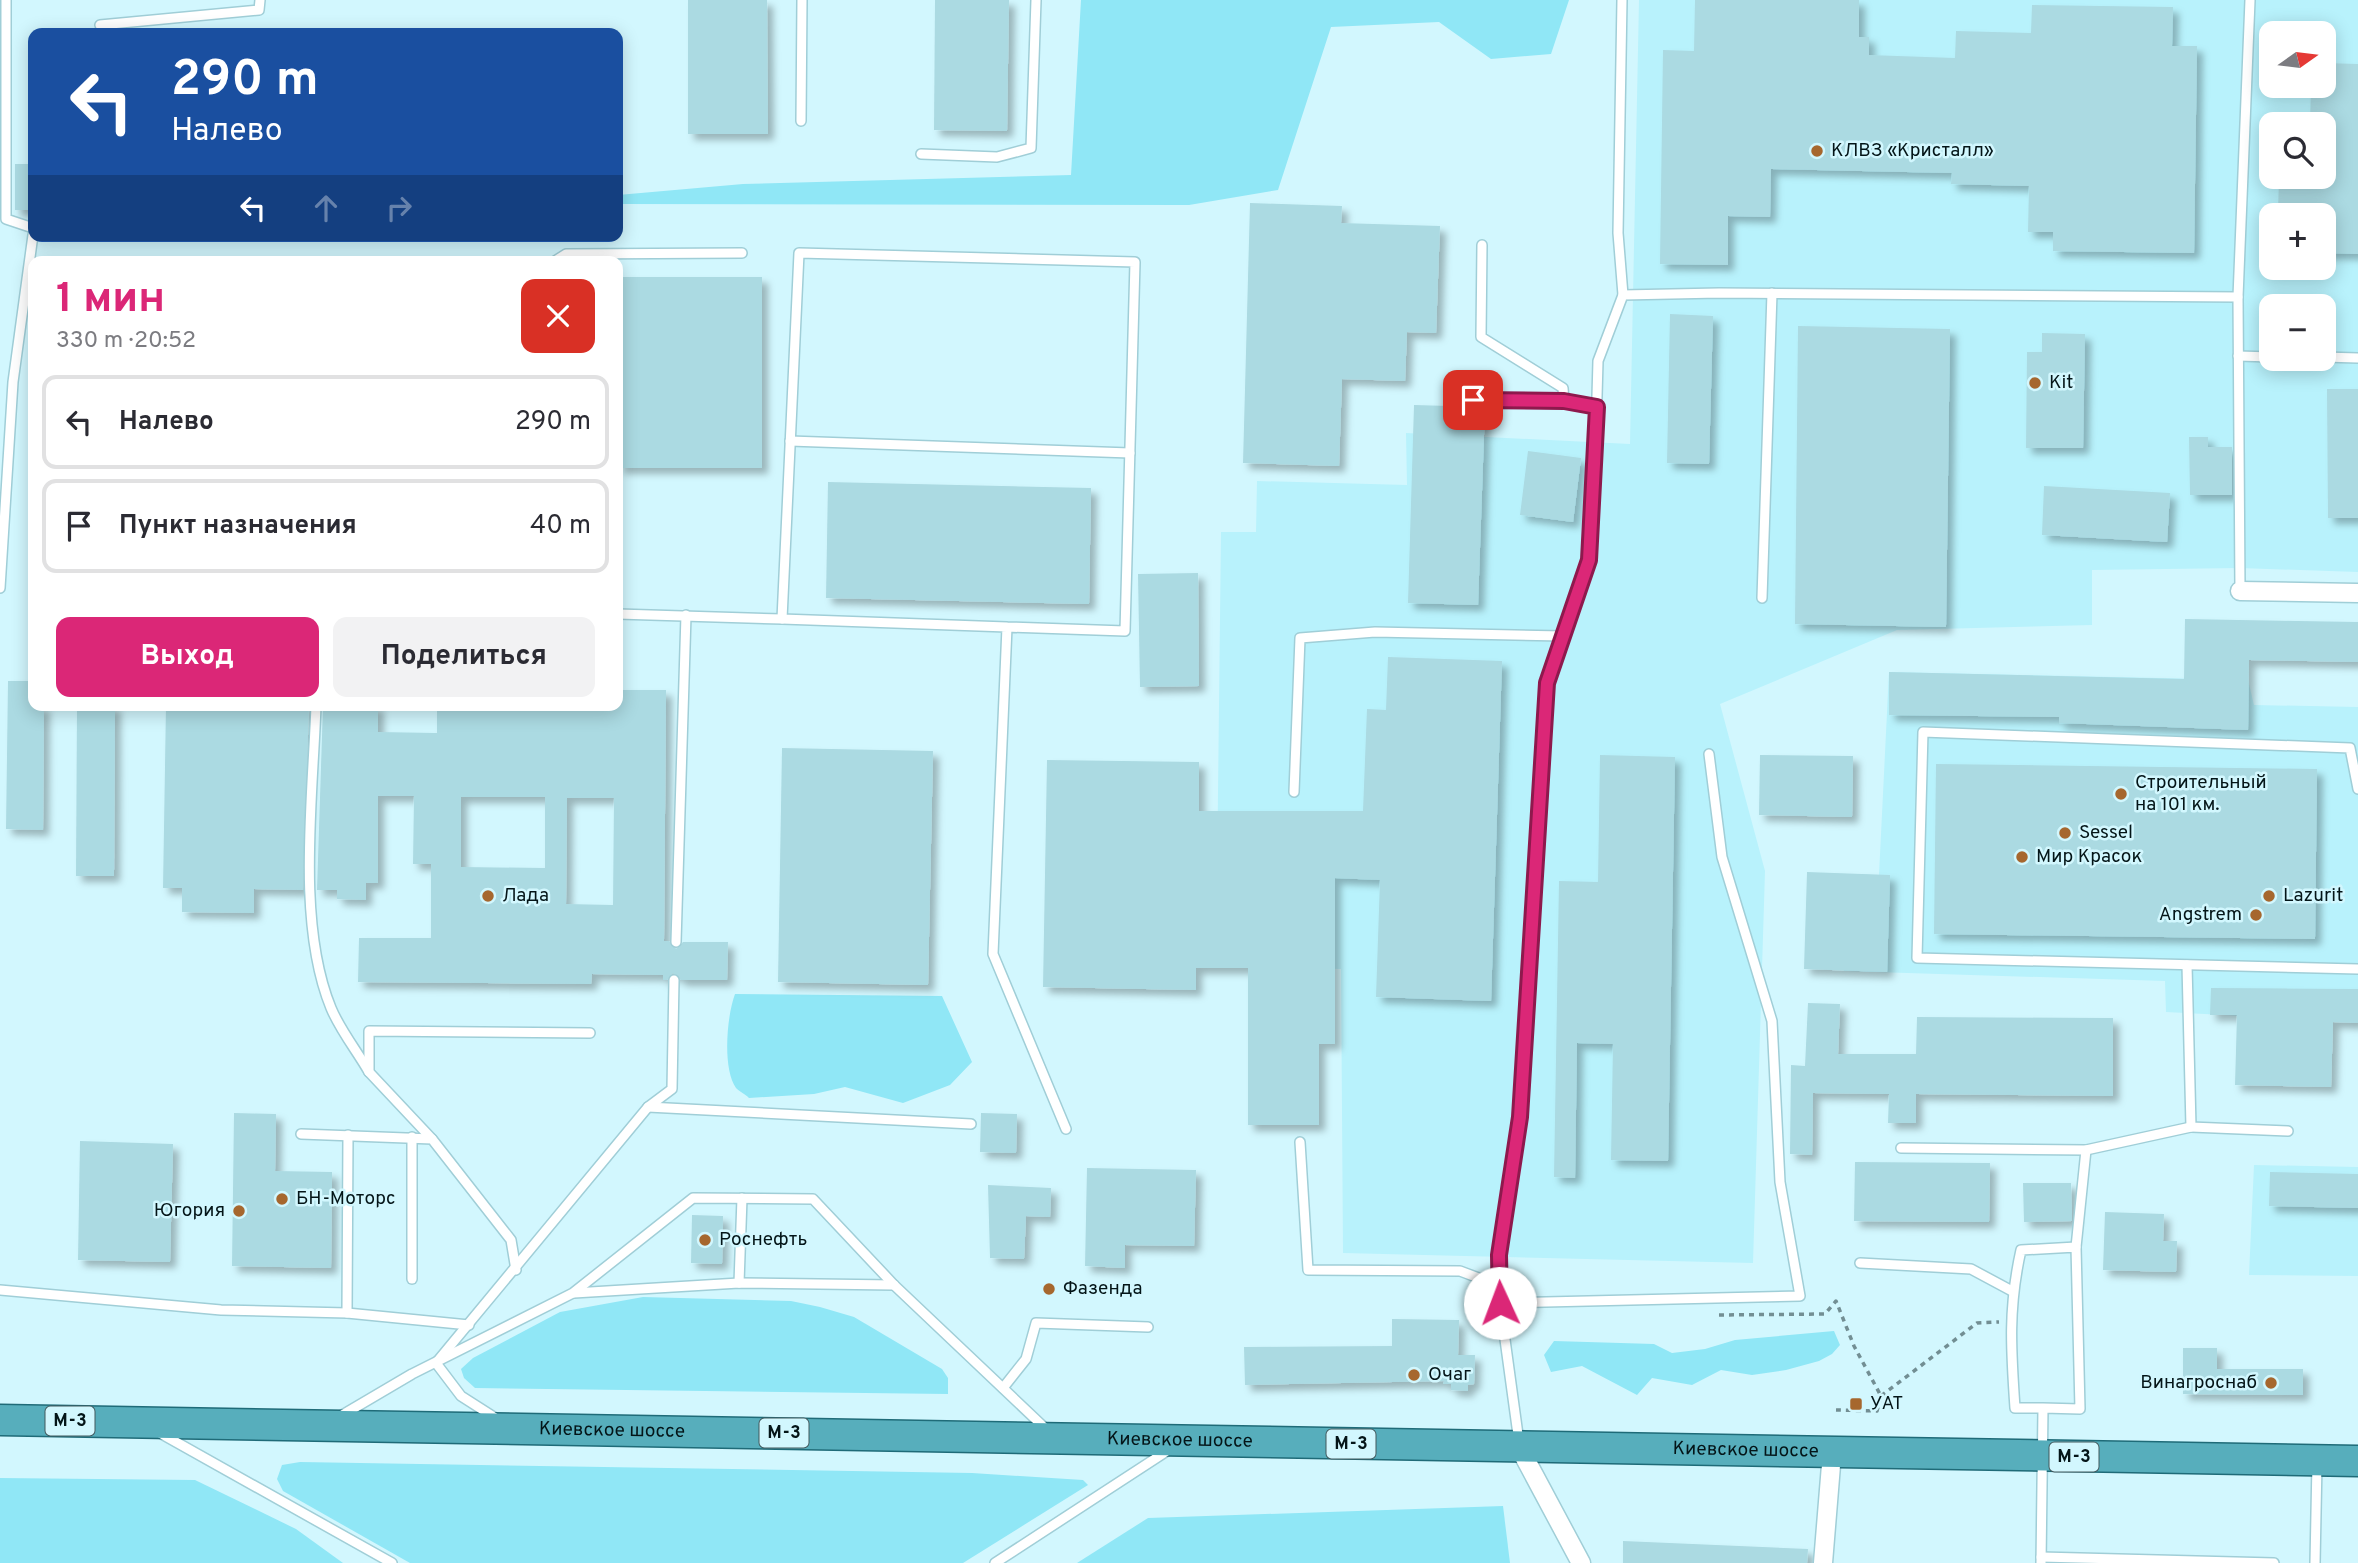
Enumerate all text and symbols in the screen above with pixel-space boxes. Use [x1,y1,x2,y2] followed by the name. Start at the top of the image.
[2259,21,2336,98] north arrow
[2259,21,2336,371] map controls
[171,51,319,113] text: 290 m
[56,56,147,147] icon: left
[171,112,283,152] text: Налево
[2259,112,2336,189] button: search
[1831,139,1994,163] place label: КЛВЗ «Кристалл»
[1809,143,1825,159] marker: КЛВЗ «Кристалл»
[234,189,272,227] icon: left
[307,189,345,227] icon: ahead
[380,189,418,227] icon: right
[2259,203,2336,280] button: +
[56,274,165,327] text: 1 мин
[521,279,595,353] button: close
[2259,294,2336,371] button: −
[56,327,196,356] text: 330 m · 20:52
[1443,370,1503,430] pin
[2049,371,2074,395] place label: Kit
[2027,375,2043,391] marker: Kit
[1454,381,1492,419] icon: arrive
[60,403,98,441] icon: left
[119,406,214,439] text: Налево
[515,406,591,439] text: 290 m
[60,507,98,545] icon: arrive
[119,510,357,543] text: Пункт назначения
[530,510,591,543] text: 40 m
[56,617,319,697] button: Выход
[333,617,595,697] button: Поделиться
[2135,771,2267,817] place label: Строительный на 101 км.
[2113,786,2129,802] marker: Строительный на 101 км.
[2079,821,2133,845] place label: Sessel
[2057,825,2073,841] marker: Sessel
[2036,845,2142,869] place label: Мир Красок
[2014,849,2030,865] marker: Мир Красок
[502,884,549,908] place label: Лада
[2283,884,2343,908] place label: Lazurit
[480,888,496,904] marker: Лада
[2261,888,2277,904] marker: Lazurit
[2159,903,2242,927] place label: Angstrem
[2248,907,2264,923] marker: Angstrem
[296,1187,396,1211] place label: БН-Моторс
[274,1191,290,1207] marker: БН-Моторс
[154,1199,225,1223] place label: Югория
[231,1203,247,1219] marker: Югория
[719,1228,807,1252] place label: Роснефть
[697,1232,713,1248] marker: Роснефть
[1463,1266,1537,1340] position arrow
[1063,1277,1143,1301] place label: Фазенда
[1041,1281,1057,1297] marker: Фазенда
[1428,1363,1471,1387] place label: Очаг
[1406,1367,1422,1383] marker: Очаг
[2140,1371,2257,1395] place label: Винагроснаб
[2263,1375,2279,1391] marker: Винагроснаб
[1870,1392,1903,1416] place label: УАТ
[1848,1396,1864,1412] marker: УАТ
[46,1406,94,1436] road number: М-3
[539,1417,685,1444] street label: Киевское шоссе
[760,1418,808,1448] road number: М-3
[1107,1427,1253,1454] street label: Киевское шоссе
[1326,1429,1376,1458] road number: М-3
[1672,1437,1819,1464] street label: Киевское шоссе
[2050,1442,2098,1472] road number: М-3

